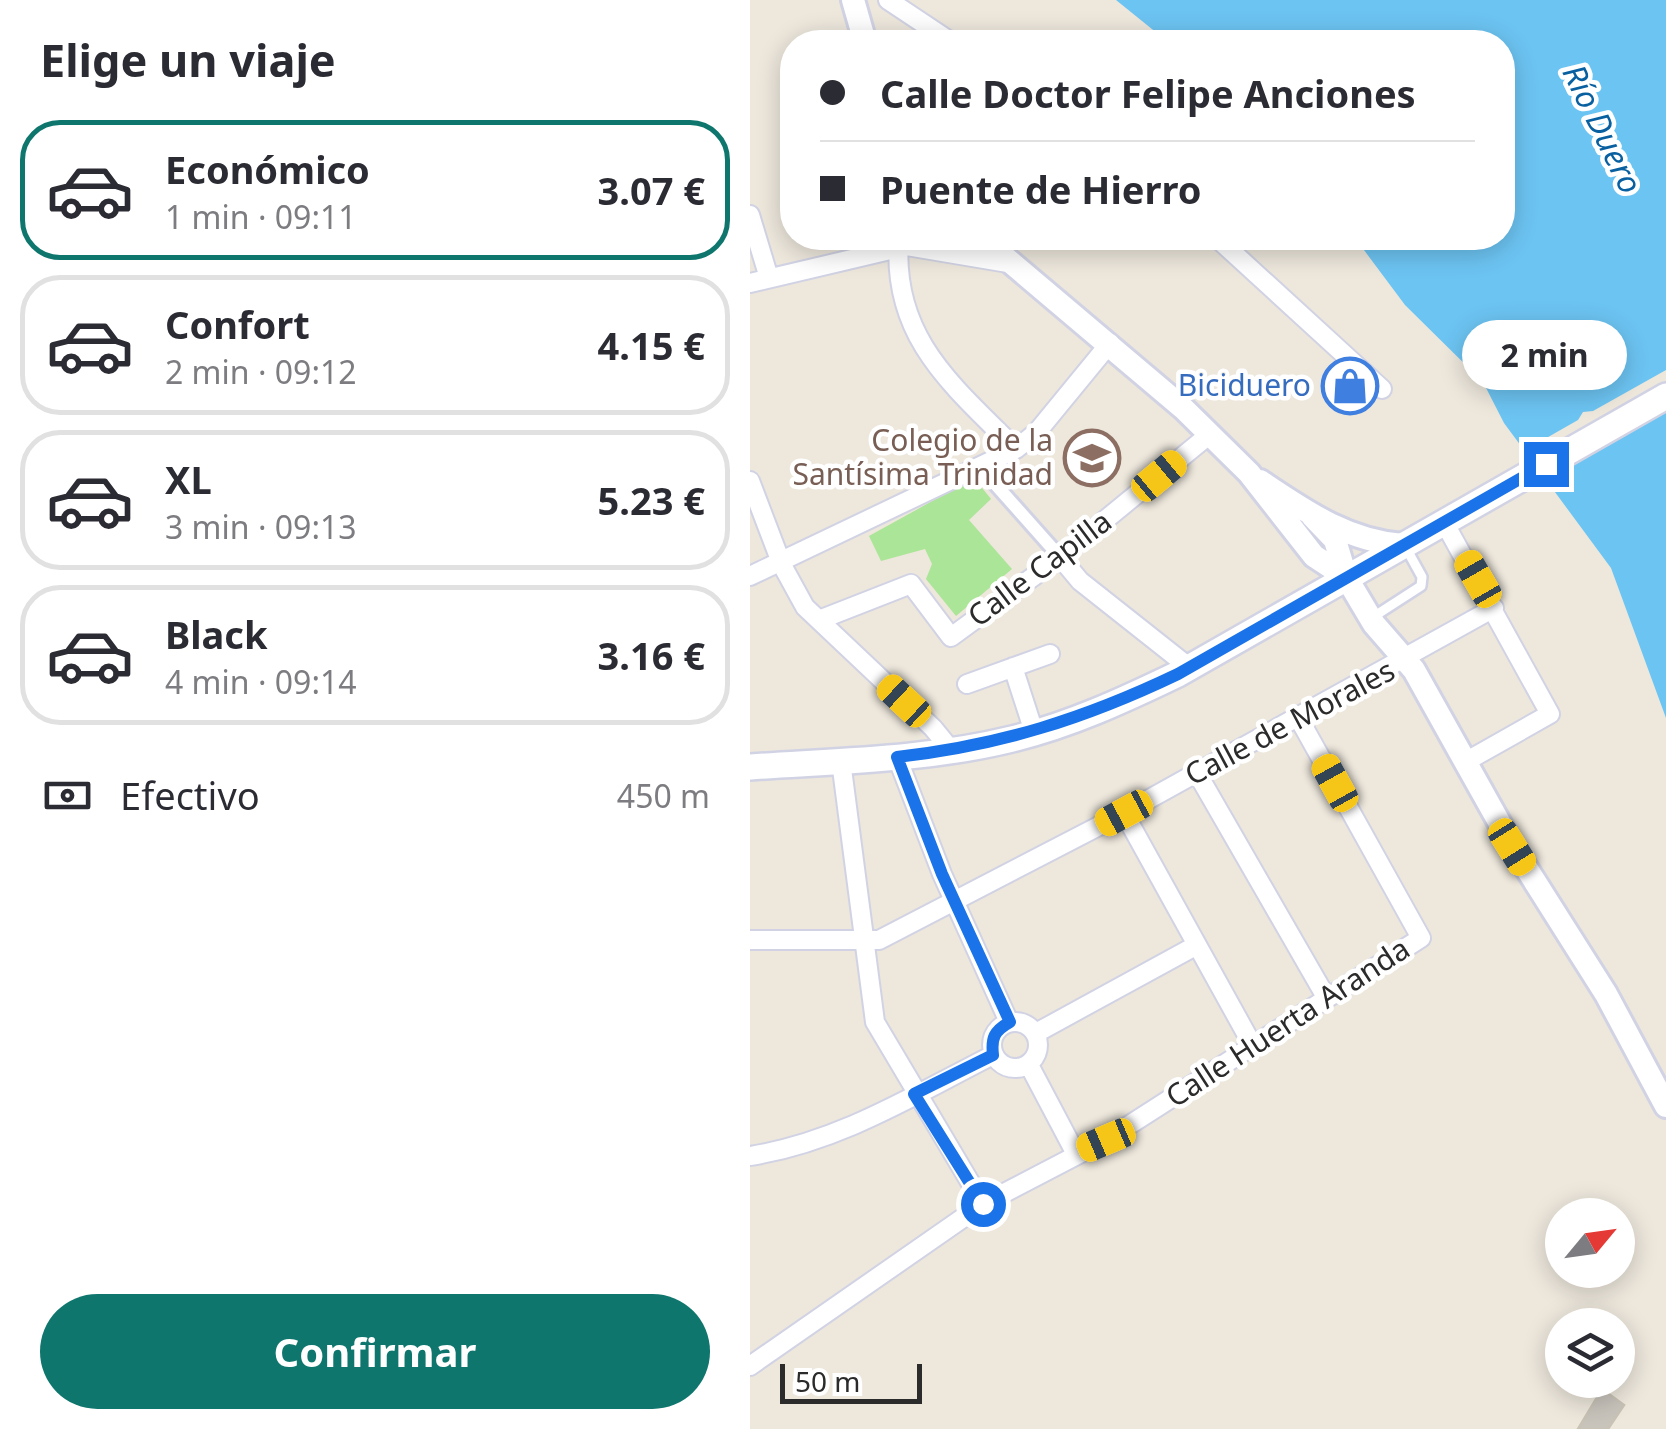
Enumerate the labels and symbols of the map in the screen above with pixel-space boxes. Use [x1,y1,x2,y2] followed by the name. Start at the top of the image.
[1554,57,1653,200] water label: Río Duero
[1464,319,1628,389] callout: 2 min
[1320,356,1380,416] shop icon: Biciduero
[1178,364,1311,405] place label: Biciduero
[792,419,1053,494] place label: Colegio de la Santísima Trinidad
[1062,428,1122,488] school or university icon: Colegio de la Santísima Trinidad
[1524,442,1569,487] route end
[1126,445,1192,507] car
[959,500,1119,635] street label: Calle Capilla
[1450,546,1506,612] car
[1177,649,1401,794] street label: Calle de Morales
[872,670,936,732] car
[1307,749,1363,817] car
[1090,786,1158,840] car
[1483,814,1541,880] car
[1157,927,1417,1116] street label: Calle Huerta Aranda
[1073,1114,1139,1166] car
[961,1182,1006,1227] route start
[1545,1198,1635,1288] north arrow
[780,1359,922,1404] scale bar

